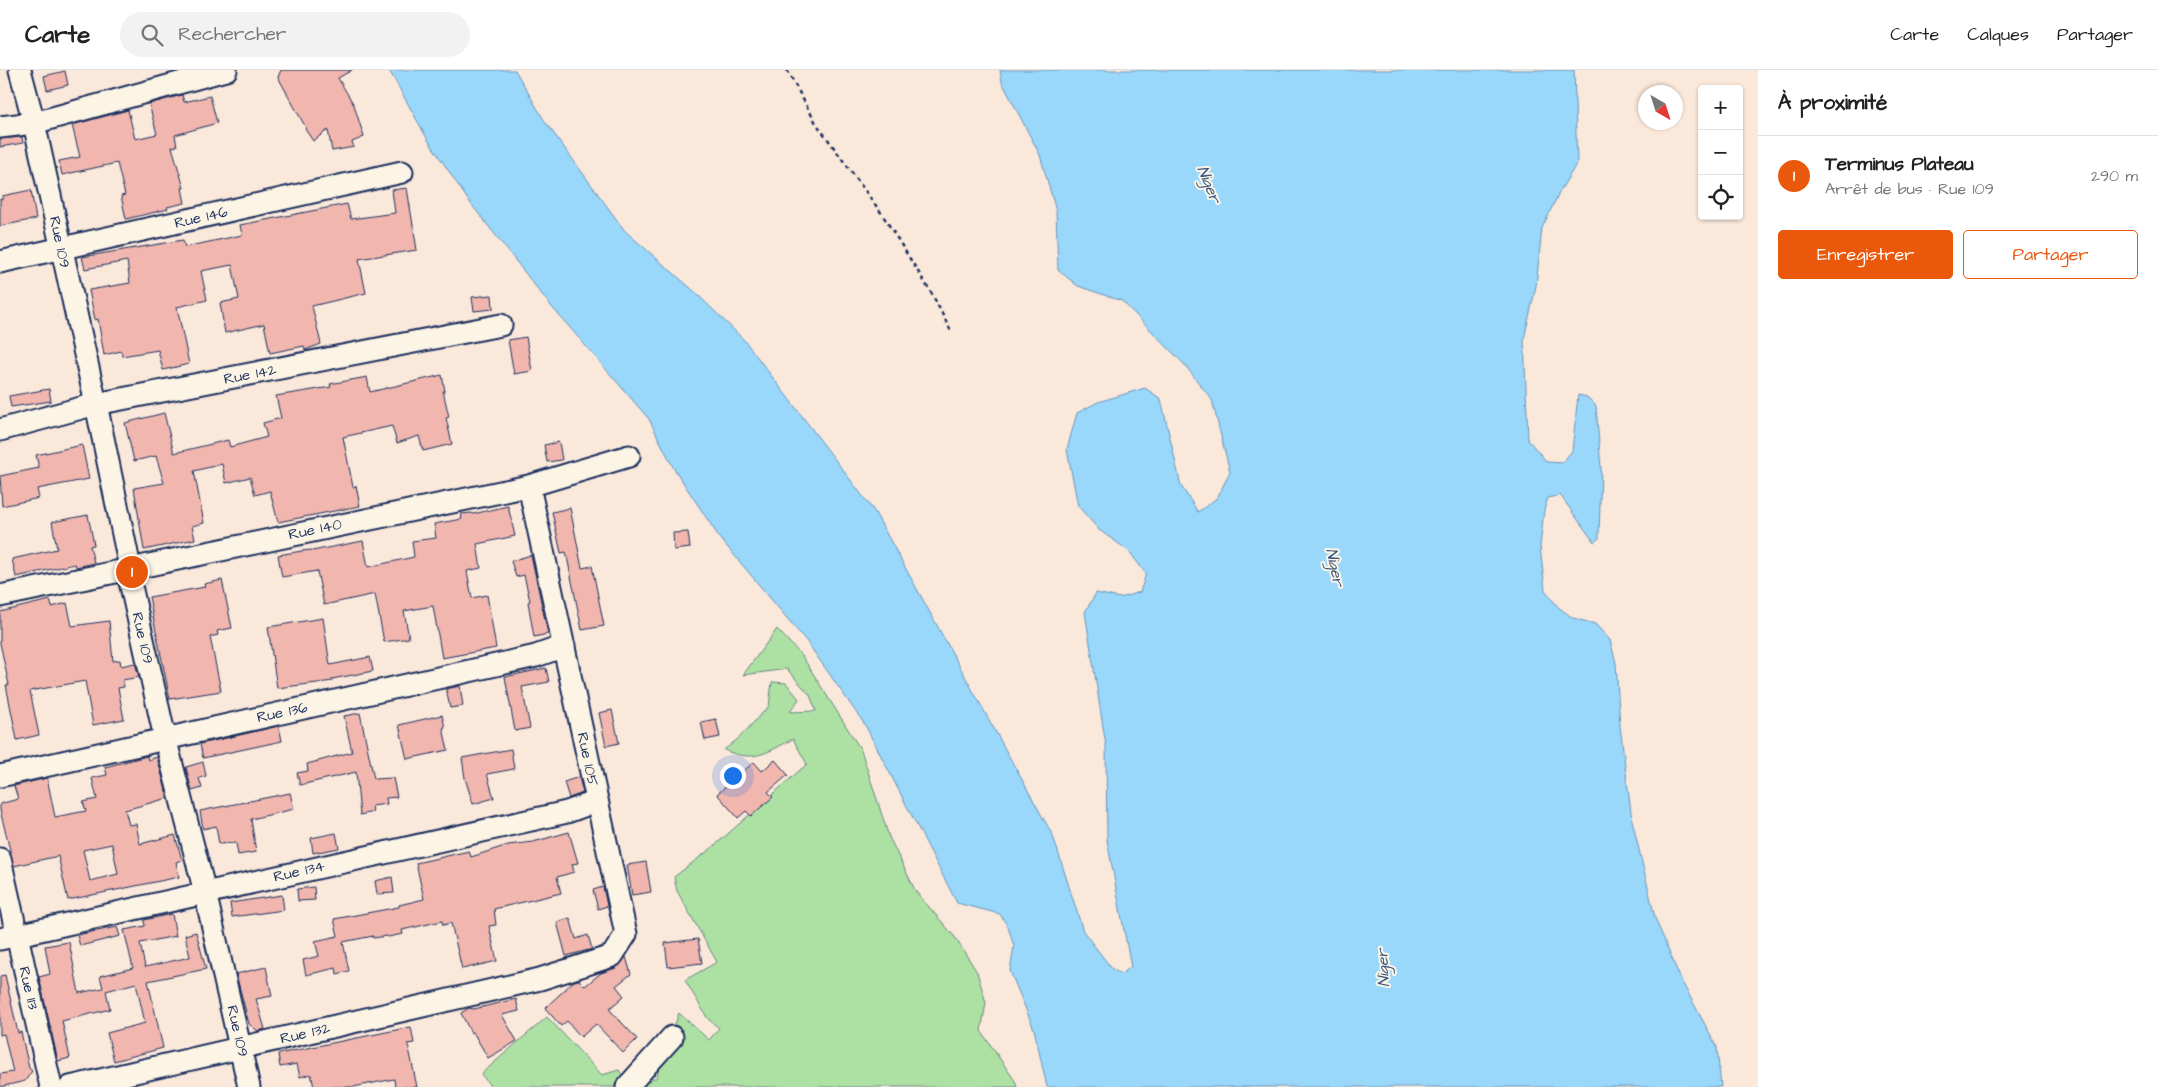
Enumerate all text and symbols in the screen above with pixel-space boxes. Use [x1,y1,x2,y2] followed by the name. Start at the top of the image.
[120,12,470,57] search box
[25,18,90,52] text: Carte
[138,21,166,49] icon: search
[178,21,286,48] text: Rechercher
[1890,22,1939,47] text: Carte
[1967,22,2029,47] text: Calques
[2057,22,2133,47] text: Partager
[1638,85,1683,130] north arrow
[1698,85,1743,220] map controls
[1698,85,1743,130] button: +
[1778,88,1887,117] text: À proximité
[1698,130,1743,175] button: −
[1825,151,1974,178] text: Terminus Plateau
[1191,163,1227,209] water label: Niger
[1793,165,1795,187] text: 1
[2091,165,2138,187] text: 290 m
[1698,175,1743,220] button: locate
[1825,178,1994,200] text: Arrêt de bus · Rue 109
[172,201,230,234] street label: Rue 146
[44,214,75,270] street label: Rue 109
[1778,230,1953,279] button: Enregistrer
[1963,230,2138,279] button: Partager
[222,359,279,390] street label: Rue 142
[286,513,344,545] street label: Rue 140
[1319,546,1350,591] water label: Niger
[116,553,148,591] pin: 1
[126,610,159,666] street label: Rue 109
[255,697,310,728] street label: Rue 136
[572,730,604,788] street label: Rue 105
[720,763,746,789] your location
[271,855,327,888] street label: Rue 134
[1371,946,1396,988] water label: Niger
[13,964,44,1012] street label: Rue 113
[221,1003,254,1059] street label: Rue 109
[278,1017,333,1049] street label: Rue 132

